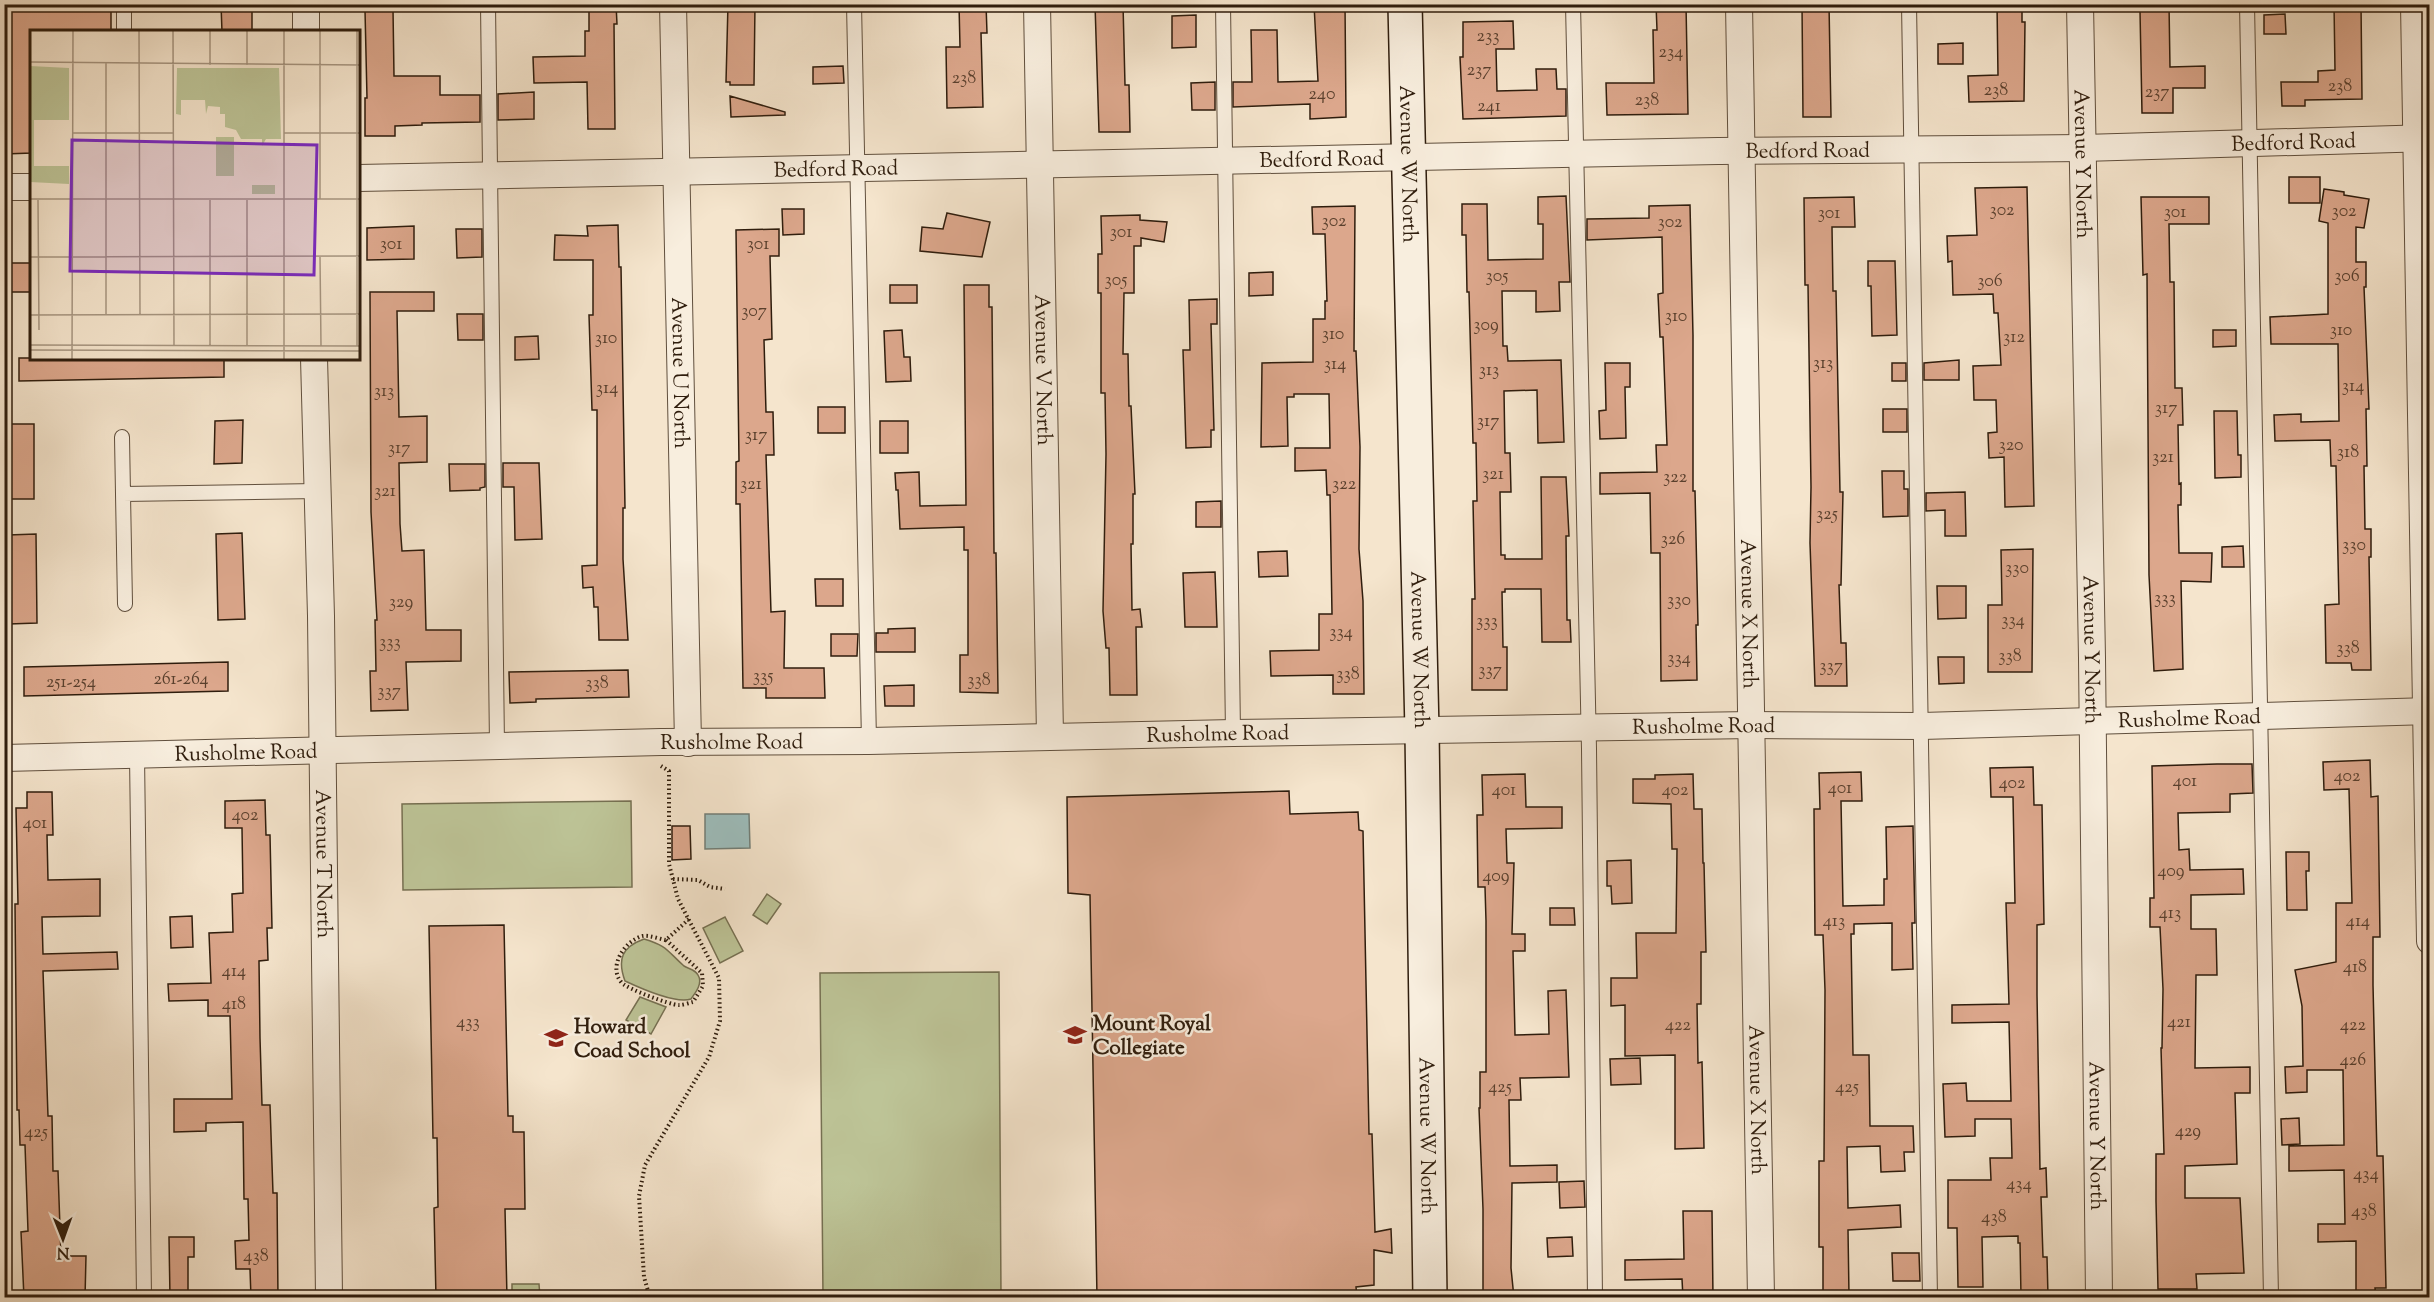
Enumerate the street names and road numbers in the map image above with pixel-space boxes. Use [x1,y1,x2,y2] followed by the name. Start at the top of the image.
[1390,85,1424,243] street label: Avenue W North
[2065,89,2097,239] street label: Avenue Y North
[2231,127,2357,161] street label: Bedford Road
[1745,137,1870,168] street label: Bedford Road
[1259,145,1385,177] street label: Bedford Road
[773,154,899,187] street label: Bedford Road
[1025,294,1058,446] street label: Avenue V North
[662,297,695,449] street label: Avenue U North
[1731,539,1764,689] street label: Avenue X North
[1401,571,1435,729] street label: Avenue W North
[2073,575,2106,725] street label: Avenue Y North
[2118,703,2262,737] street label: Rusholme Road
[1632,712,1775,744] street label: Rusholme Road
[1146,719,1290,752] street label: Rusholme Road
[660,728,803,759] street label: Rusholme Road
[174,737,318,771] street label: Rusholme Road
[306,789,338,939] street label: Avenue T North
[1739,1024,1772,1175] street label: Avenue X North
[1410,1057,1442,1215] street label: Avenue W North
[2079,1061,2111,1211] street label: Avenue Y North

